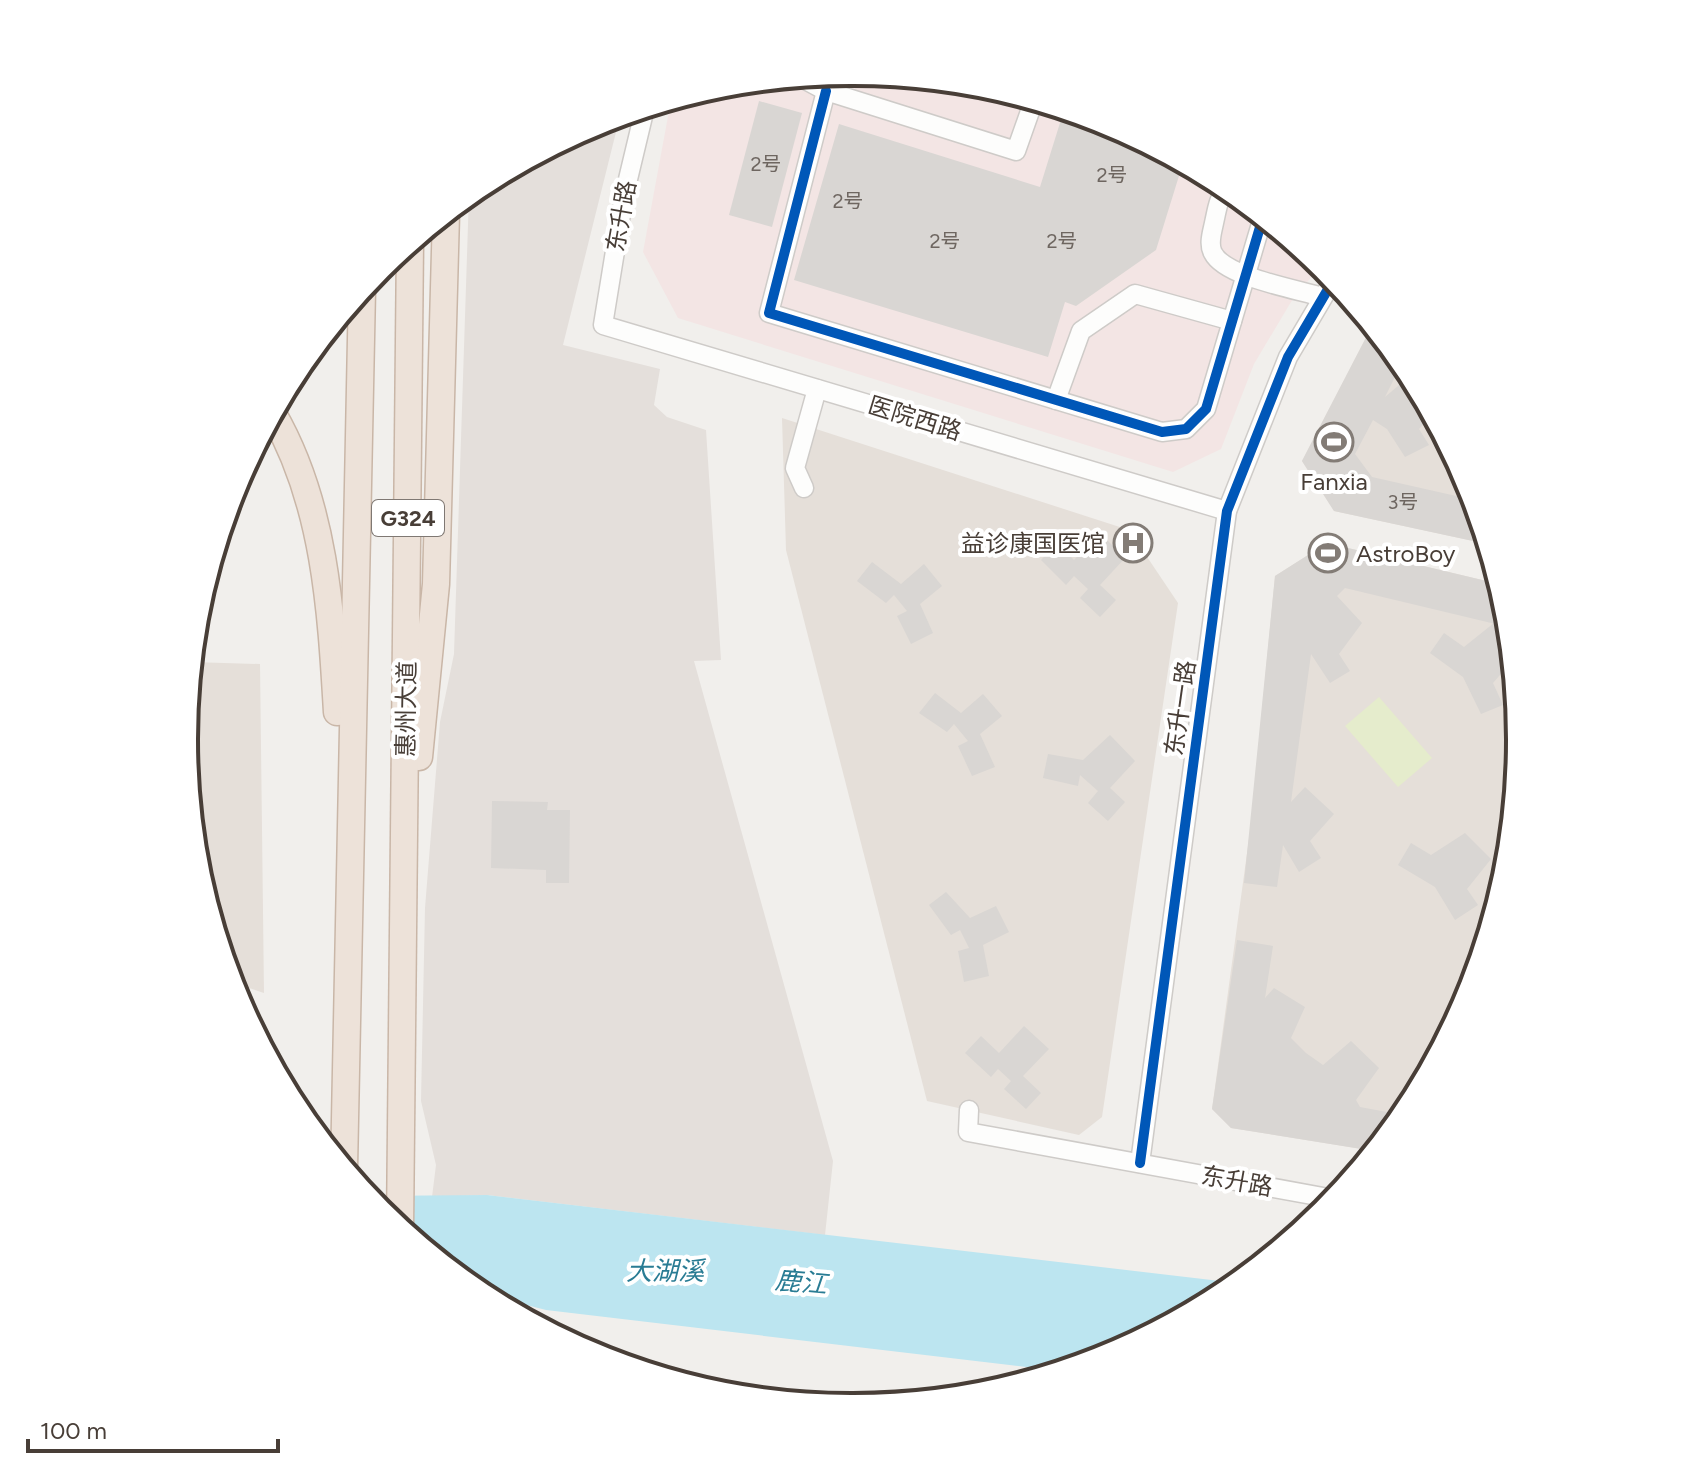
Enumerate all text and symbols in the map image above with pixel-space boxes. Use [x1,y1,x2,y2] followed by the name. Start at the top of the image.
[750,152,782,176] house number: 2号
[1096,163,1128,187] house number: 2号
[600,178,642,254] street label: 东升路
[832,189,864,213] house number: 2号
[929,229,961,253] house number: 2号
[1046,229,1078,253] house number: 2号
[865,390,965,446] street label: 医院西路
[1313,421,1355,463] sports icon: Fanxia
[1300,467,1368,496] place label: Fanxia
[1388,490,1418,514] house number: 3号
[372,500,444,536] road number: G324
[1112,522,1154,564] hospital icon: 益诊康国医馆
[961,529,1105,558] place label: 益诊康国医馆
[1307,532,1349,574] sports icon: AstroBoy
[1356,539,1456,568] place label: AstroBoy
[1159,658,1201,758] street label: 东升一路
[391,661,421,757] street label: 惠州大道
[1199,1160,1275,1202] street label: 东升路
[626,1255,707,1287] water label: 大湖溪
[774,1264,831,1300] water label: 鹿江
[28,1403,278,1453] scale bar
[40,1416,107,1445] text: 100 m

